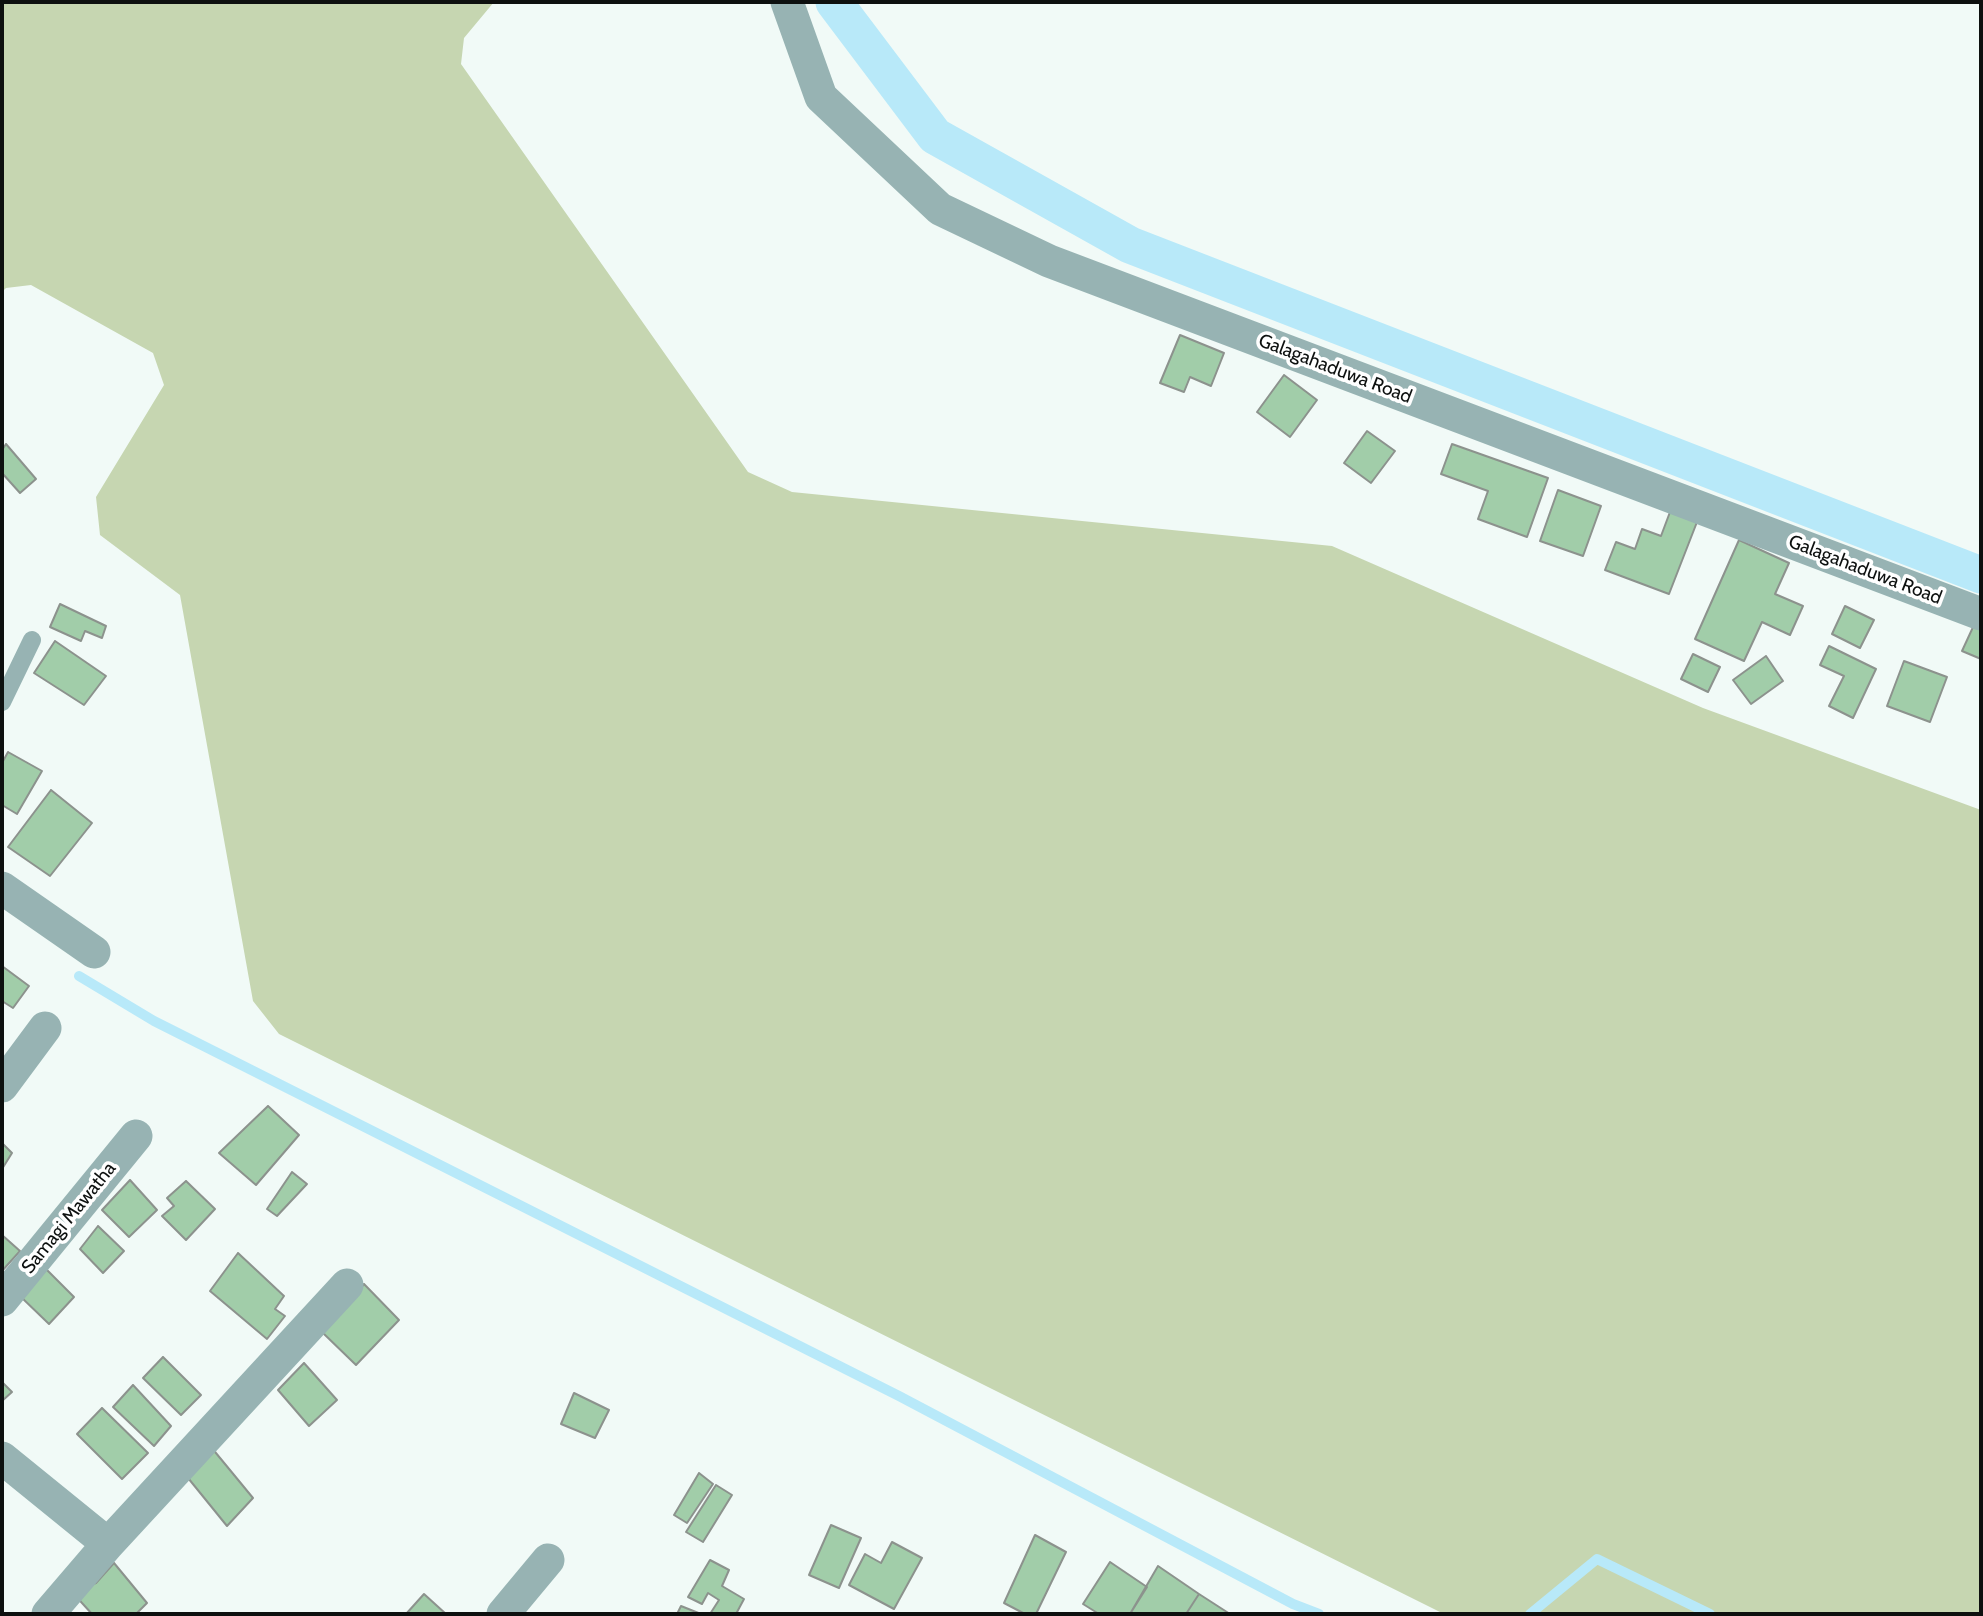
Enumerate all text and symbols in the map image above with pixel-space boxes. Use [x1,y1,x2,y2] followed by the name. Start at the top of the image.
[1255,329,1415,409] street label: Galagahaduwa Road
[1785,530,1945,610] street label: Galagahaduwa Road
[17,1158,121,1278] street label: Samagi Mawatha

